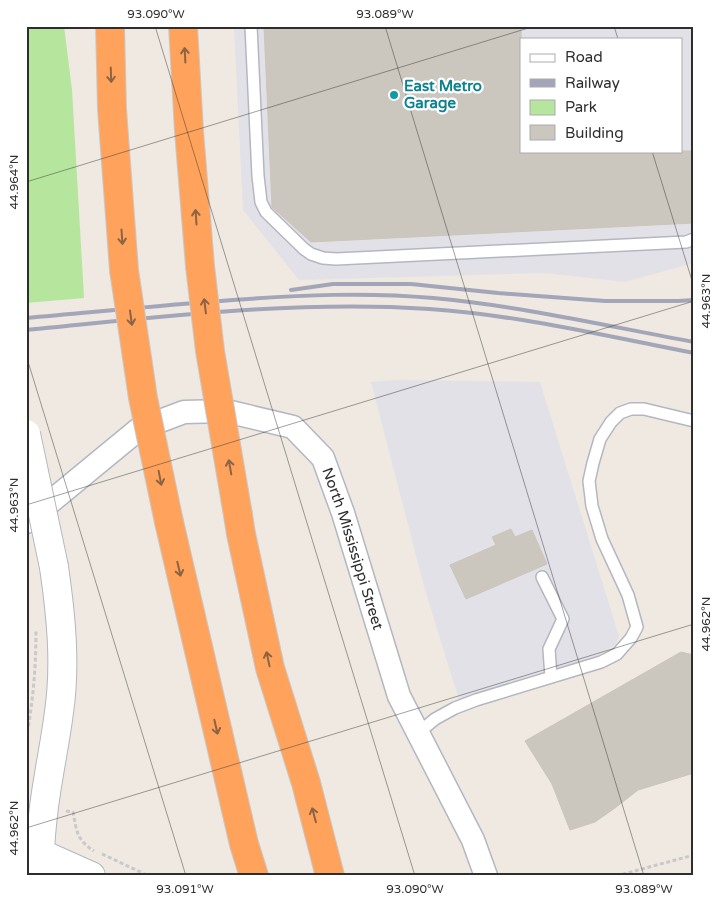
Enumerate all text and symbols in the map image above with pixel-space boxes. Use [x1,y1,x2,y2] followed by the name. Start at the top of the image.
[127,7,185,21] text: 93.090°W
[356,7,414,21] text: 93.089°W
[520,38,682,152] legend
[181,47,190,63] one-way arrow
[565,48,603,66] text: Road
[106,66,116,83] one-way arrow
[565,74,620,92] text: Railway
[404,77,482,113] place label: East Metro Garage
[388,89,400,101] marker: East Metro Garage
[565,98,597,116] text: Park
[565,124,624,142] text: Building
[7,155,21,209] text: 44.964°N
[191,209,200,225] one-way arrow
[117,229,127,245] one-way arrow
[699,274,713,328] text: 44.963°N
[200,298,210,314] one-way arrow
[126,310,136,326] one-way arrow
[224,459,234,475] one-way arrow
[318,465,387,632] street label: North Mississippi Street
[155,470,165,486] one-way arrow
[7,478,21,532] text: 44.963°N
[175,561,184,577] one-way arrow
[699,597,713,651] text: 44.962°N
[263,652,272,668] one-way arrow
[212,719,221,735] one-way arrow
[7,801,21,855] text: 44.962°N
[309,807,318,823] one-way arrow
[156,882,214,896] text: 93.091°W
[386,882,444,896] text: 93.090°W
[615,882,673,896] text: 93.089°W

